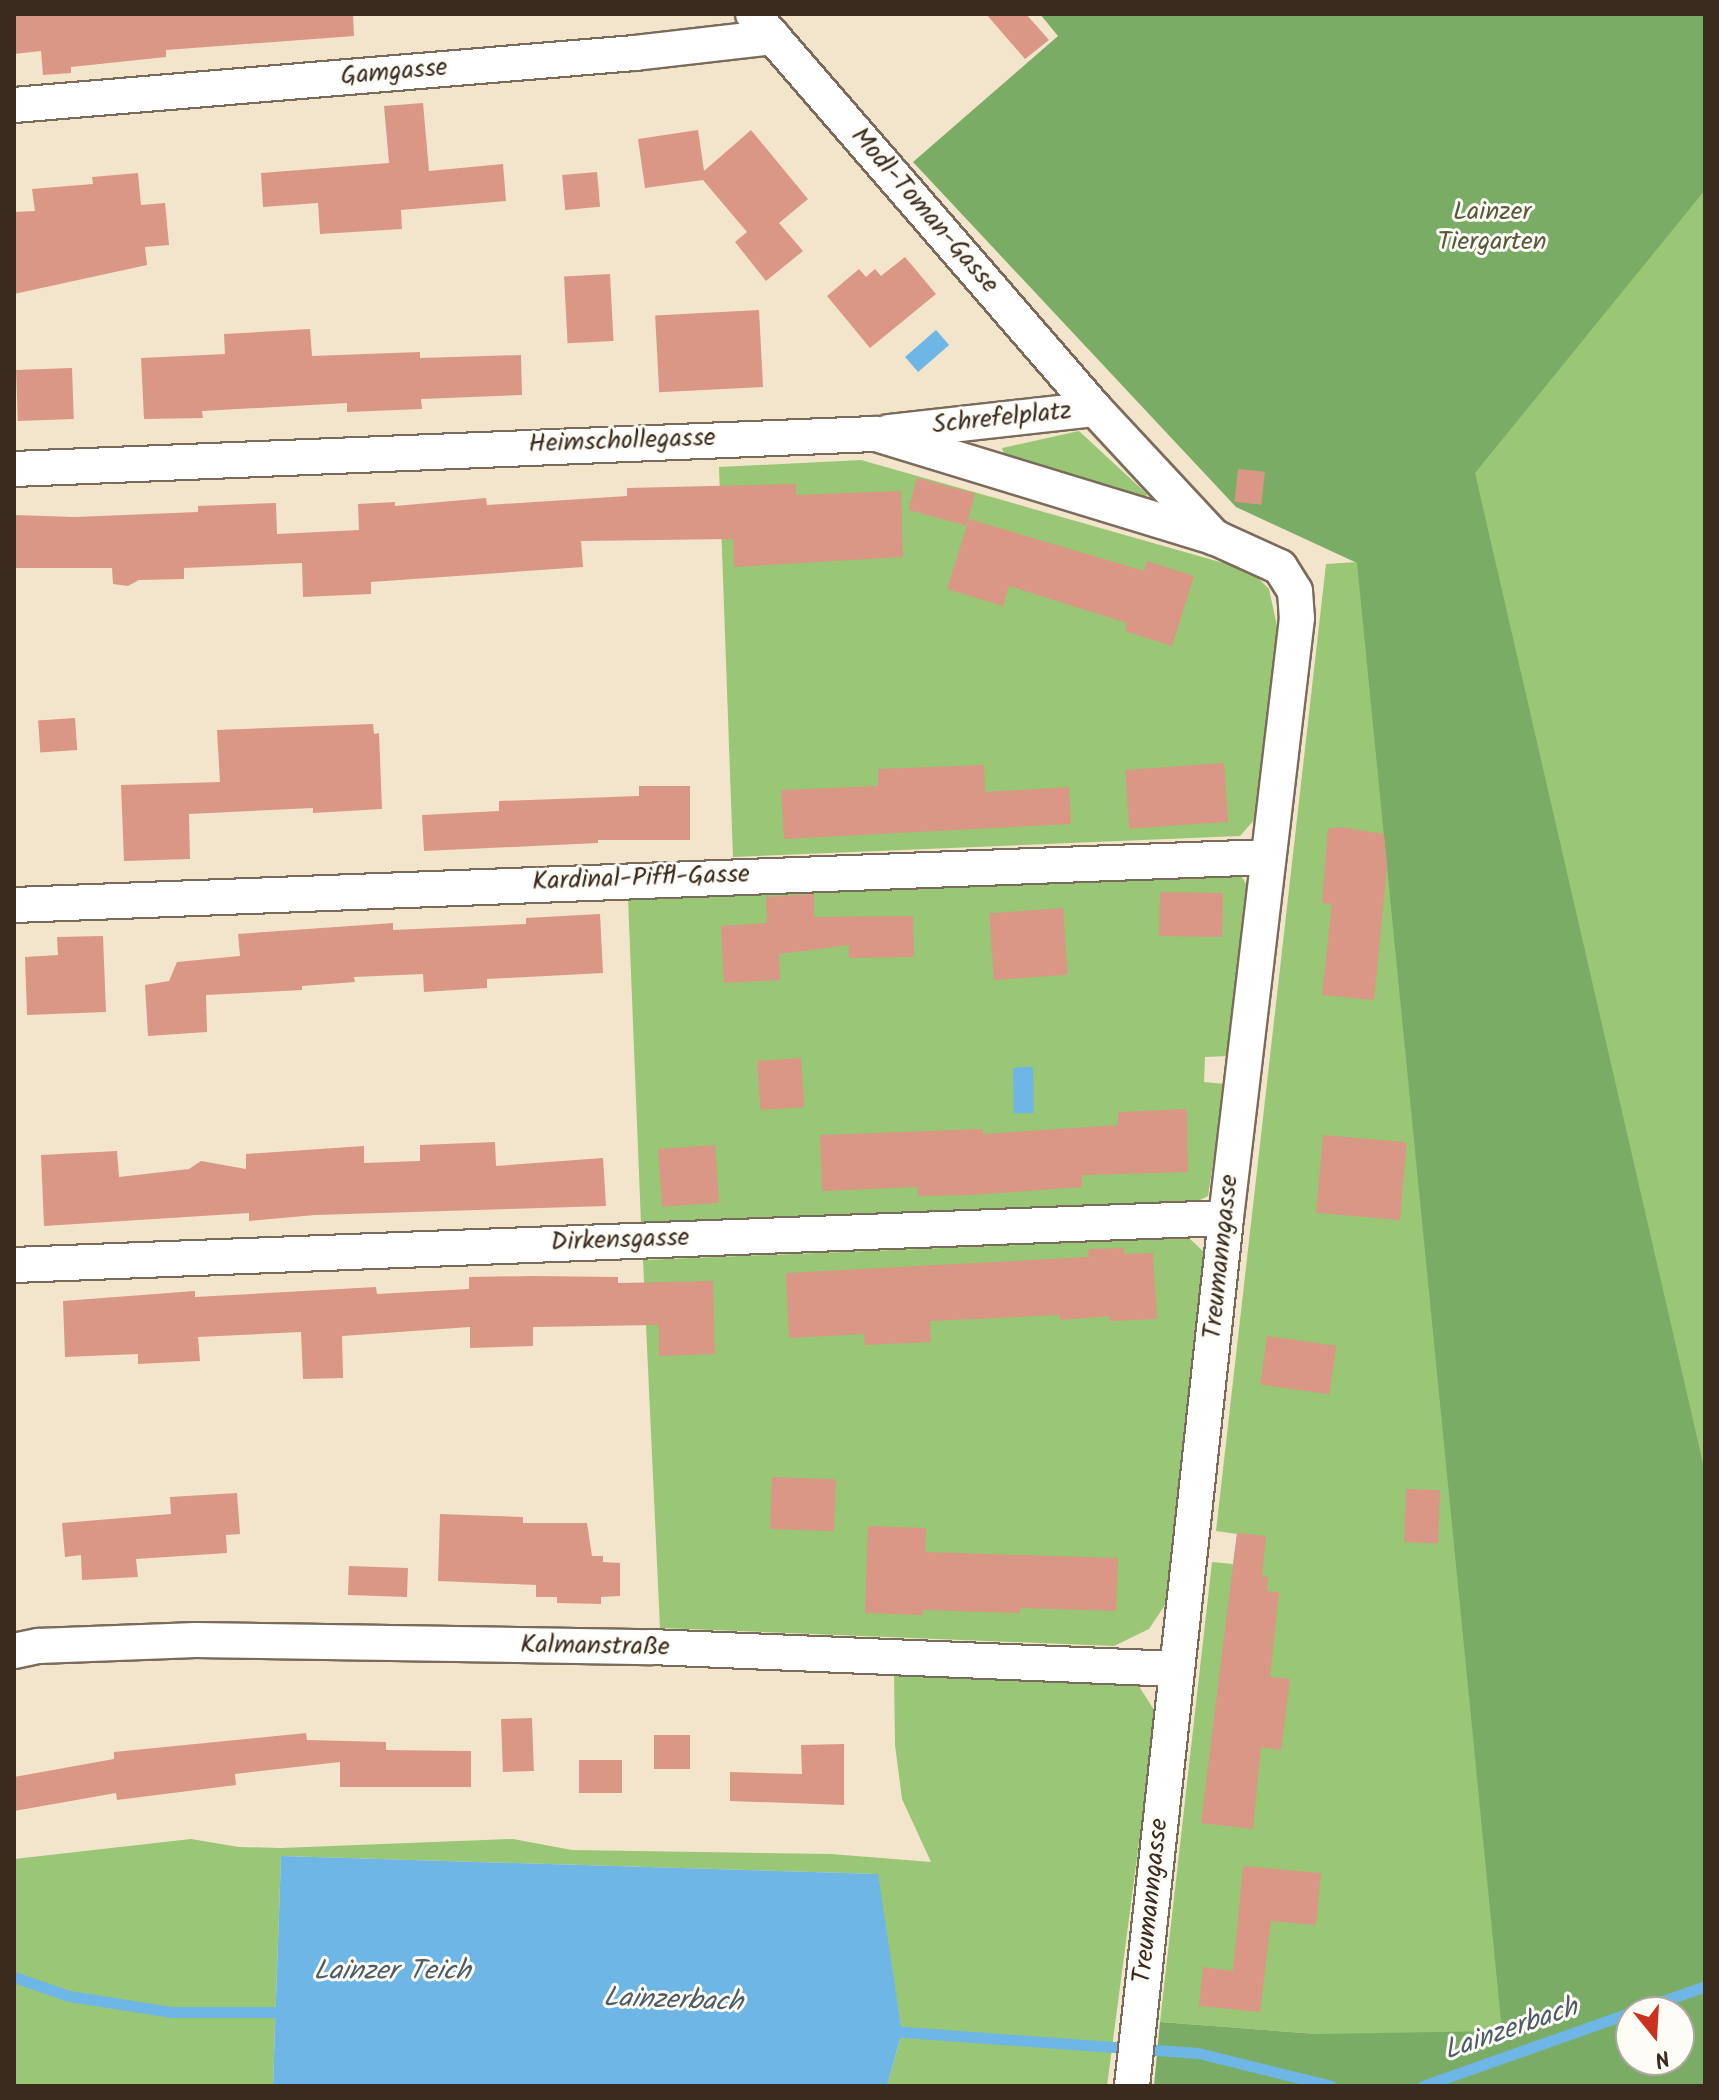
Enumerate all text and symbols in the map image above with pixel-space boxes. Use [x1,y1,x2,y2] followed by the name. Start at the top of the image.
[339,53,449,93] street label: Gamgasse
[843,122,1005,300] street label: Modl-Toman-Gasse
[1437,197,1547,258] park label: Lainzer Tiergarten
[931,396,1073,442] street label: Schrefelplatz
[528,423,716,461] street label: Heimschollegasse
[532,860,750,898] street label: Kardinal-Piffl-Gasse
[1198,1173,1246,1341] street label: Treumanngasse
[550,1223,690,1259] street label: Dirkensgasse
[520,1630,670,1664] street label: Kalmanstraße
[1128,1817,1176,1985] street label: Treumanngasse
[313,1955,471,1989] water label: Lainzer Teich
[603,1982,743,2020] water label: Lainzerbach
[1440,1991,1582,2069] water label: Lainzerbach
[1615,1996,1695,2076] north arrow
[1650,2039,1674,2076] text: N

